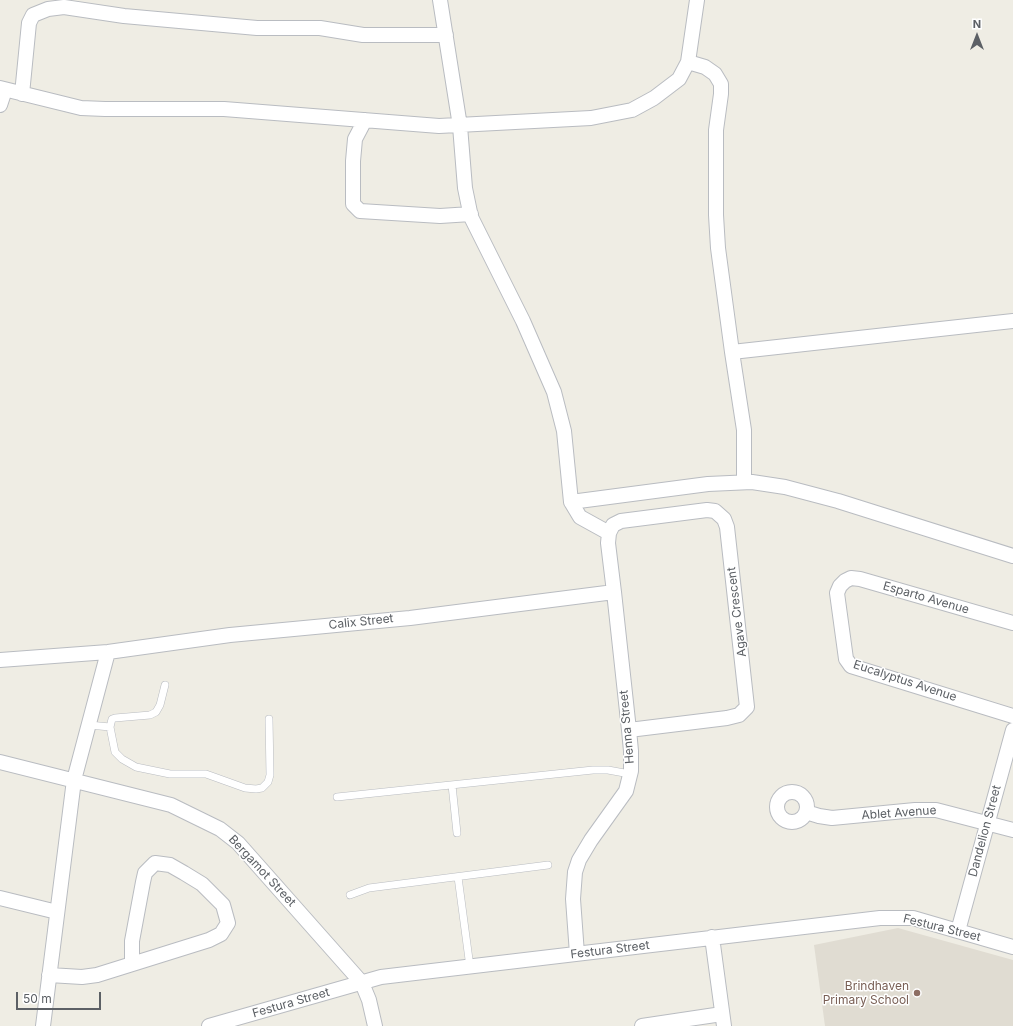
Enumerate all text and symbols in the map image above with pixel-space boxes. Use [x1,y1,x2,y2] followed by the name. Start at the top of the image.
[957,16,997,56] north arrow
[973,17,981,31] text: N
[724,566,750,658] street label: Agave Crescent
[881,579,971,617] street label: Esparto Avenue
[328,611,394,633] street label: Calix Street
[851,657,959,705] street label: Eucalyptus Avenue
[617,689,637,765] street label: Henna Street
[966,784,1004,878] street label: Dandelion Street
[861,803,937,823] street label: Ablet Avenue
[225,832,299,910] street label: Bergamot Street
[902,911,982,945] street label: Festura Street
[570,938,650,962] street label: Festura Street
[823,979,909,1007] place label: Brindhaven Primary School
[18,984,103,1010] scale bar
[251,985,331,1021] street label: Festura Street
[912,988,922,998] marker: Brindhaven Primary School
[23,991,52,1006] text: 50 m

